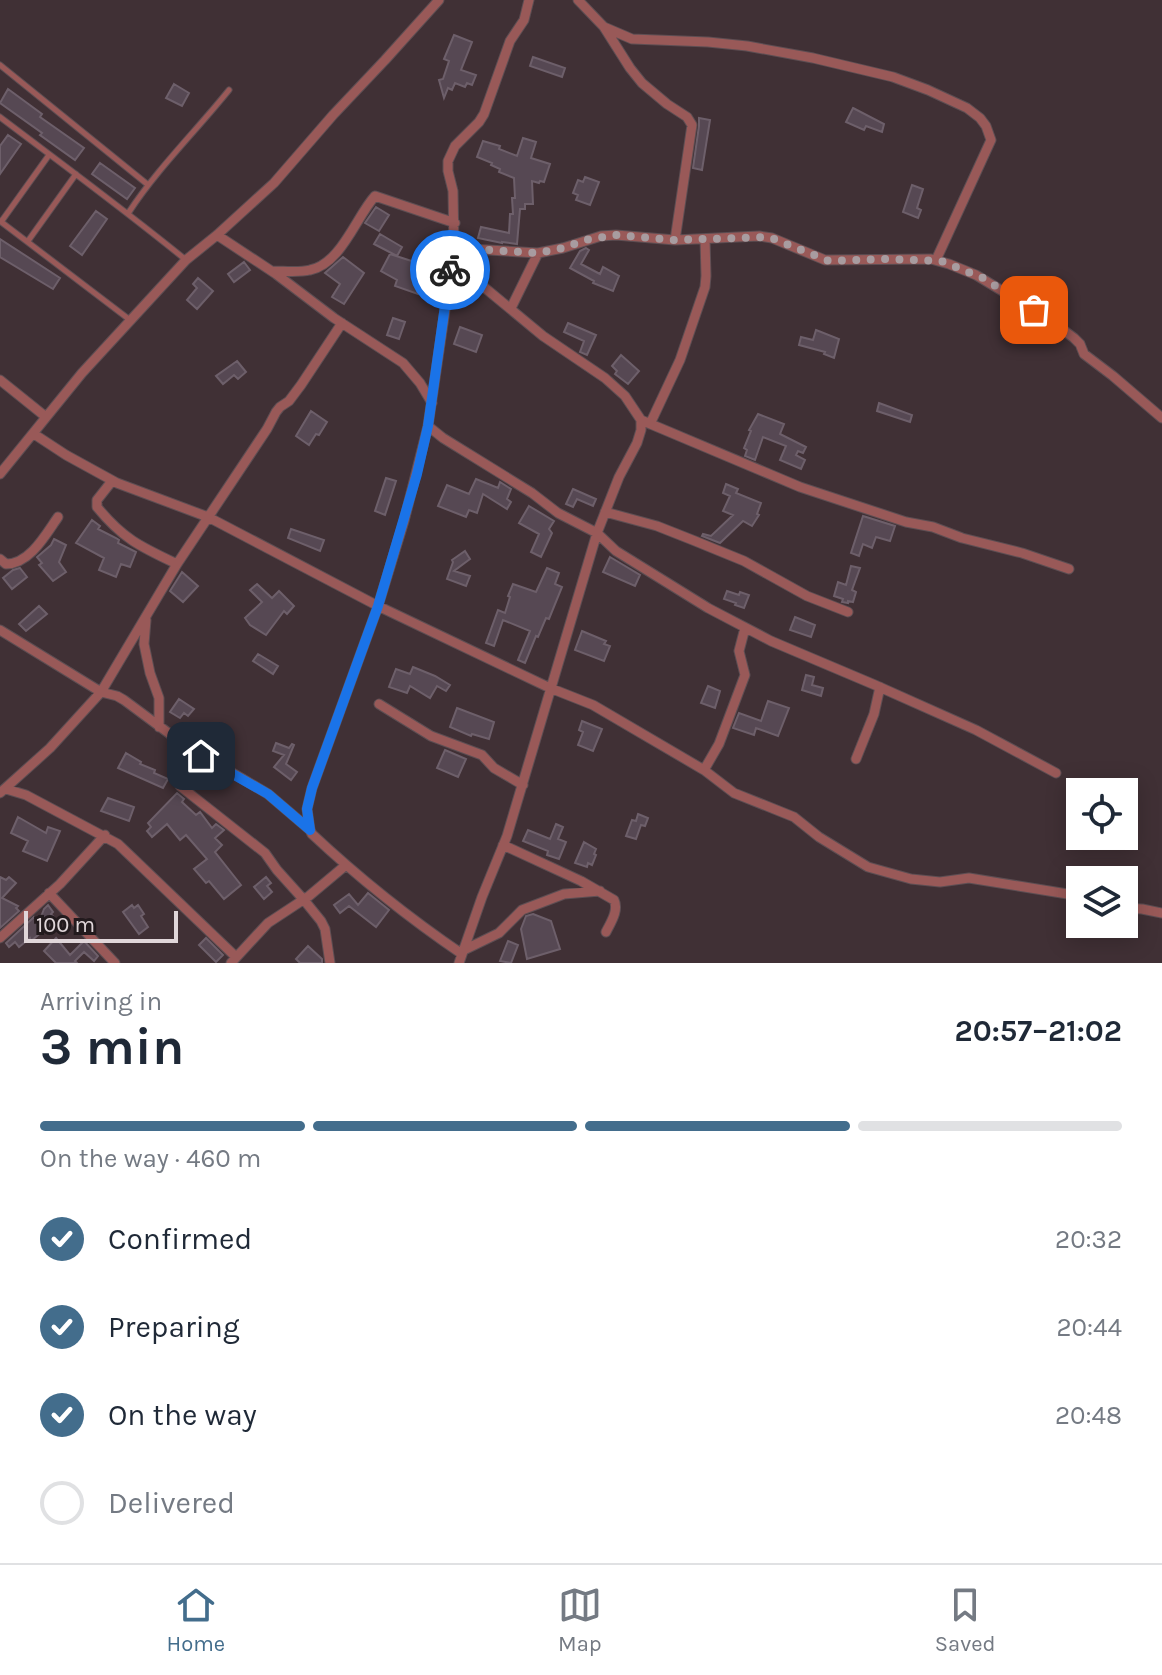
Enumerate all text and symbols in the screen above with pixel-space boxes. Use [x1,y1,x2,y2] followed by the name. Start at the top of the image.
[410,230,490,310] courier
[428,248,472,292] icon: bike
[1000,276,1068,344] pin
[1012,288,1056,332] icon: bag
[167,722,235,790] pin
[179,734,223,778] icon: home
[1066,778,1138,938] map controls
[1066,778,1138,850] button: locate
[1066,866,1138,938] button: layers
[24,907,178,943] scale bar
[36,912,95,938] text: 100 m
[40,986,162,1017] text: Arriving in
[955,1013,1122,1049] text: 20:57–21:02
[40,1016,184,1077] text: 3 min
[40,1143,261,1174] text: On the way · 460 m
[40,1217,84,1261] icon: check
[108,1221,252,1257] text: Confirmed
[1055,1224,1122,1255] text: 20:32
[40,1305,84,1349] icon: check
[108,1309,240,1345] text: Preparing
[1056,1312,1122,1343] text: 20:44
[40,1393,84,1437] icon: check
[108,1397,257,1433] text: On the way
[1055,1400,1122,1431] text: 20:48
[108,1485,235,1521] text: Delivered
[166,1583,225,1657] tab: Home
[558,1583,602,1657] tab: Map
[935,1583,996,1657] tab: Saved

